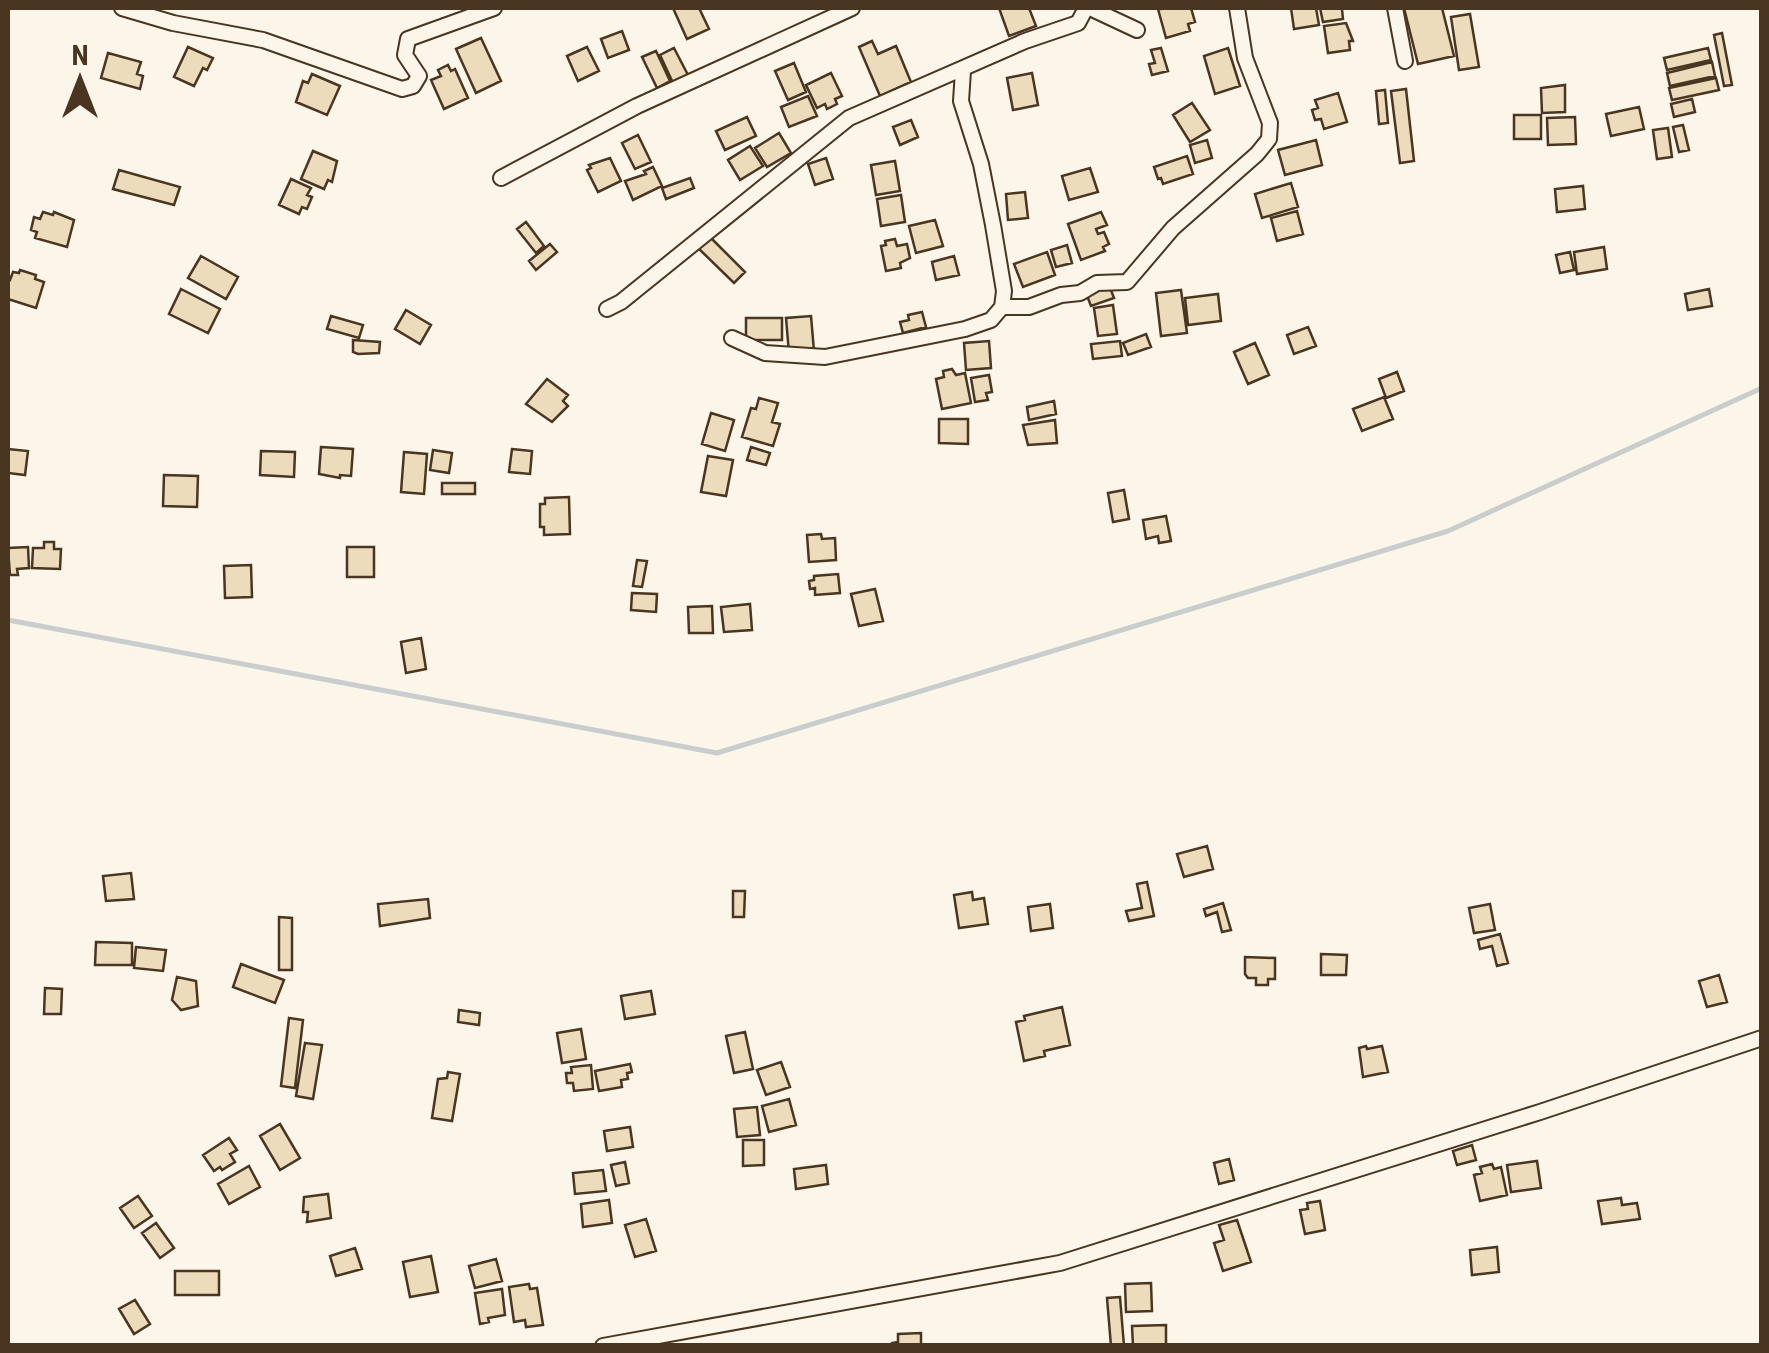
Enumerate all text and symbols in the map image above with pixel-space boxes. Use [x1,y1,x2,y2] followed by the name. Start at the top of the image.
[30,30,130,130] north arrow
[71,39,89,72] text: N

